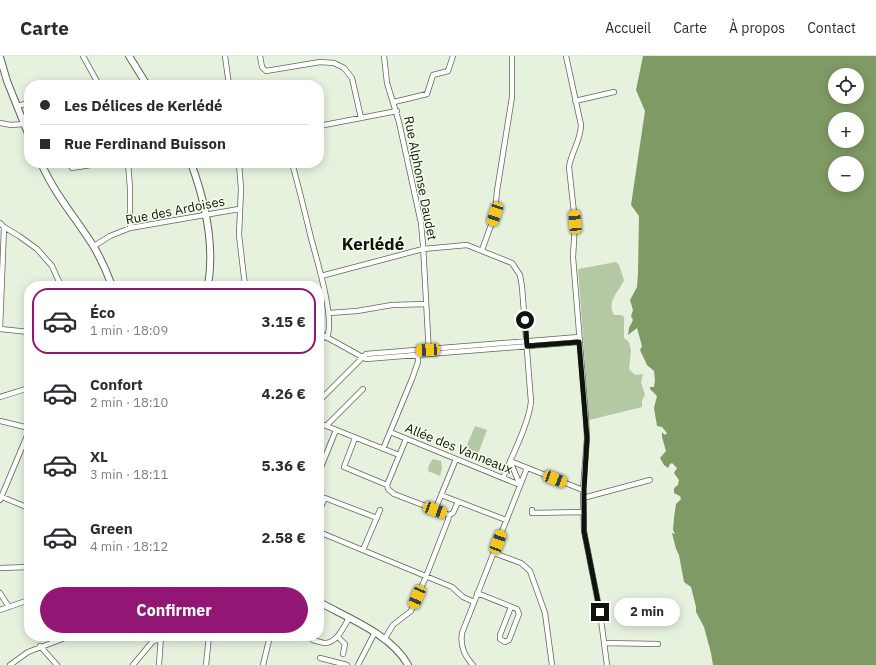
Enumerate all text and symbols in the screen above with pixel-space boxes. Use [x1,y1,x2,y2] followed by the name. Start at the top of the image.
[20,16,69,40] text: Carte
[605,19,651,37] text: Accueil
[673,19,707,37] text: Carte
[729,19,785,37] text: À propos
[807,19,856,37] text: Contact
[828,68,864,192] map controls
[828,68,864,104] button: locate
[64,96,222,115] text: Les Délices de Kerlédé
[828,112,864,148] button: +
[400,115,441,242] street label: Rue Alphonse Daudet
[64,134,226,153] text: Rue Ferdinand Buisson
[828,156,864,192] button: −
[124,193,226,228] street label: Rue des Ardoises
[486,201,504,227] car
[568,210,582,234] car
[342,233,404,255] district label: Kerlédé
[42,303,78,339] icon: car
[90,303,115,322] text: Éco
[516,311,534,329] route start
[261,312,306,331] text: 3.15 €
[90,322,168,339] text: 1 min · 18:09
[416,343,440,357] car
[42,375,78,411] icon: car
[90,375,143,394] text: Confort
[261,384,306,403] text: 4.26 €
[90,394,168,411] text: 2 min · 18:10
[403,419,515,478] street label: Allée des Vanneaux
[42,447,78,483] icon: car
[90,447,108,466] text: XL
[261,456,306,475] text: 5.36 €
[90,466,168,483] text: 3 min · 18:11
[542,469,568,489] car
[422,500,448,520] car
[42,519,78,555] icon: car
[90,519,133,538] text: Green
[261,528,306,547] text: 2.58 €
[488,529,508,555] car
[90,538,168,555] text: 4 min · 18:12
[407,584,427,610] car
[40,587,308,633] button: Confirmer
[614,598,680,626] callout: 2 min
[591,603,609,621] route end
[630,603,664,620] text: 2 min

